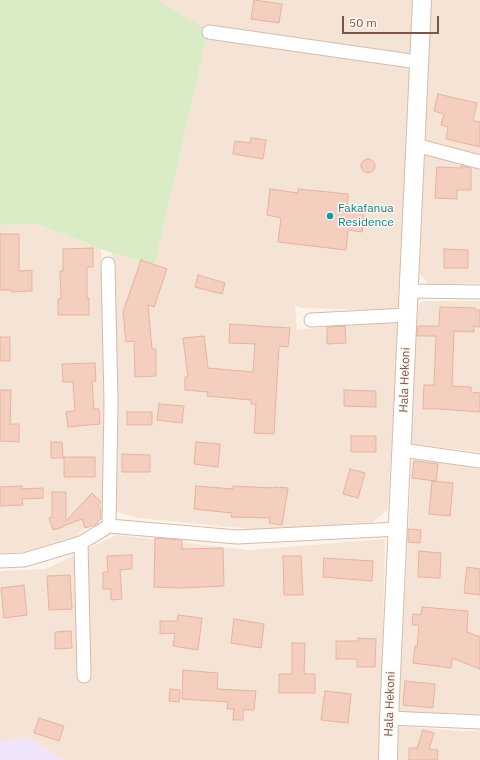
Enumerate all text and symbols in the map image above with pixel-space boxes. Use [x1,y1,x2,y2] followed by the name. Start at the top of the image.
[344,8,441,34] scale bar
[349,15,377,30] text: 50 m
[338,202,394,230] place label: Fakafanua Residence
[325,211,335,221] marker: Fakafanua Residence
[397,347,413,413] street label: Hala Hekoni
[382,671,398,737] street label: Hala Hekoni

